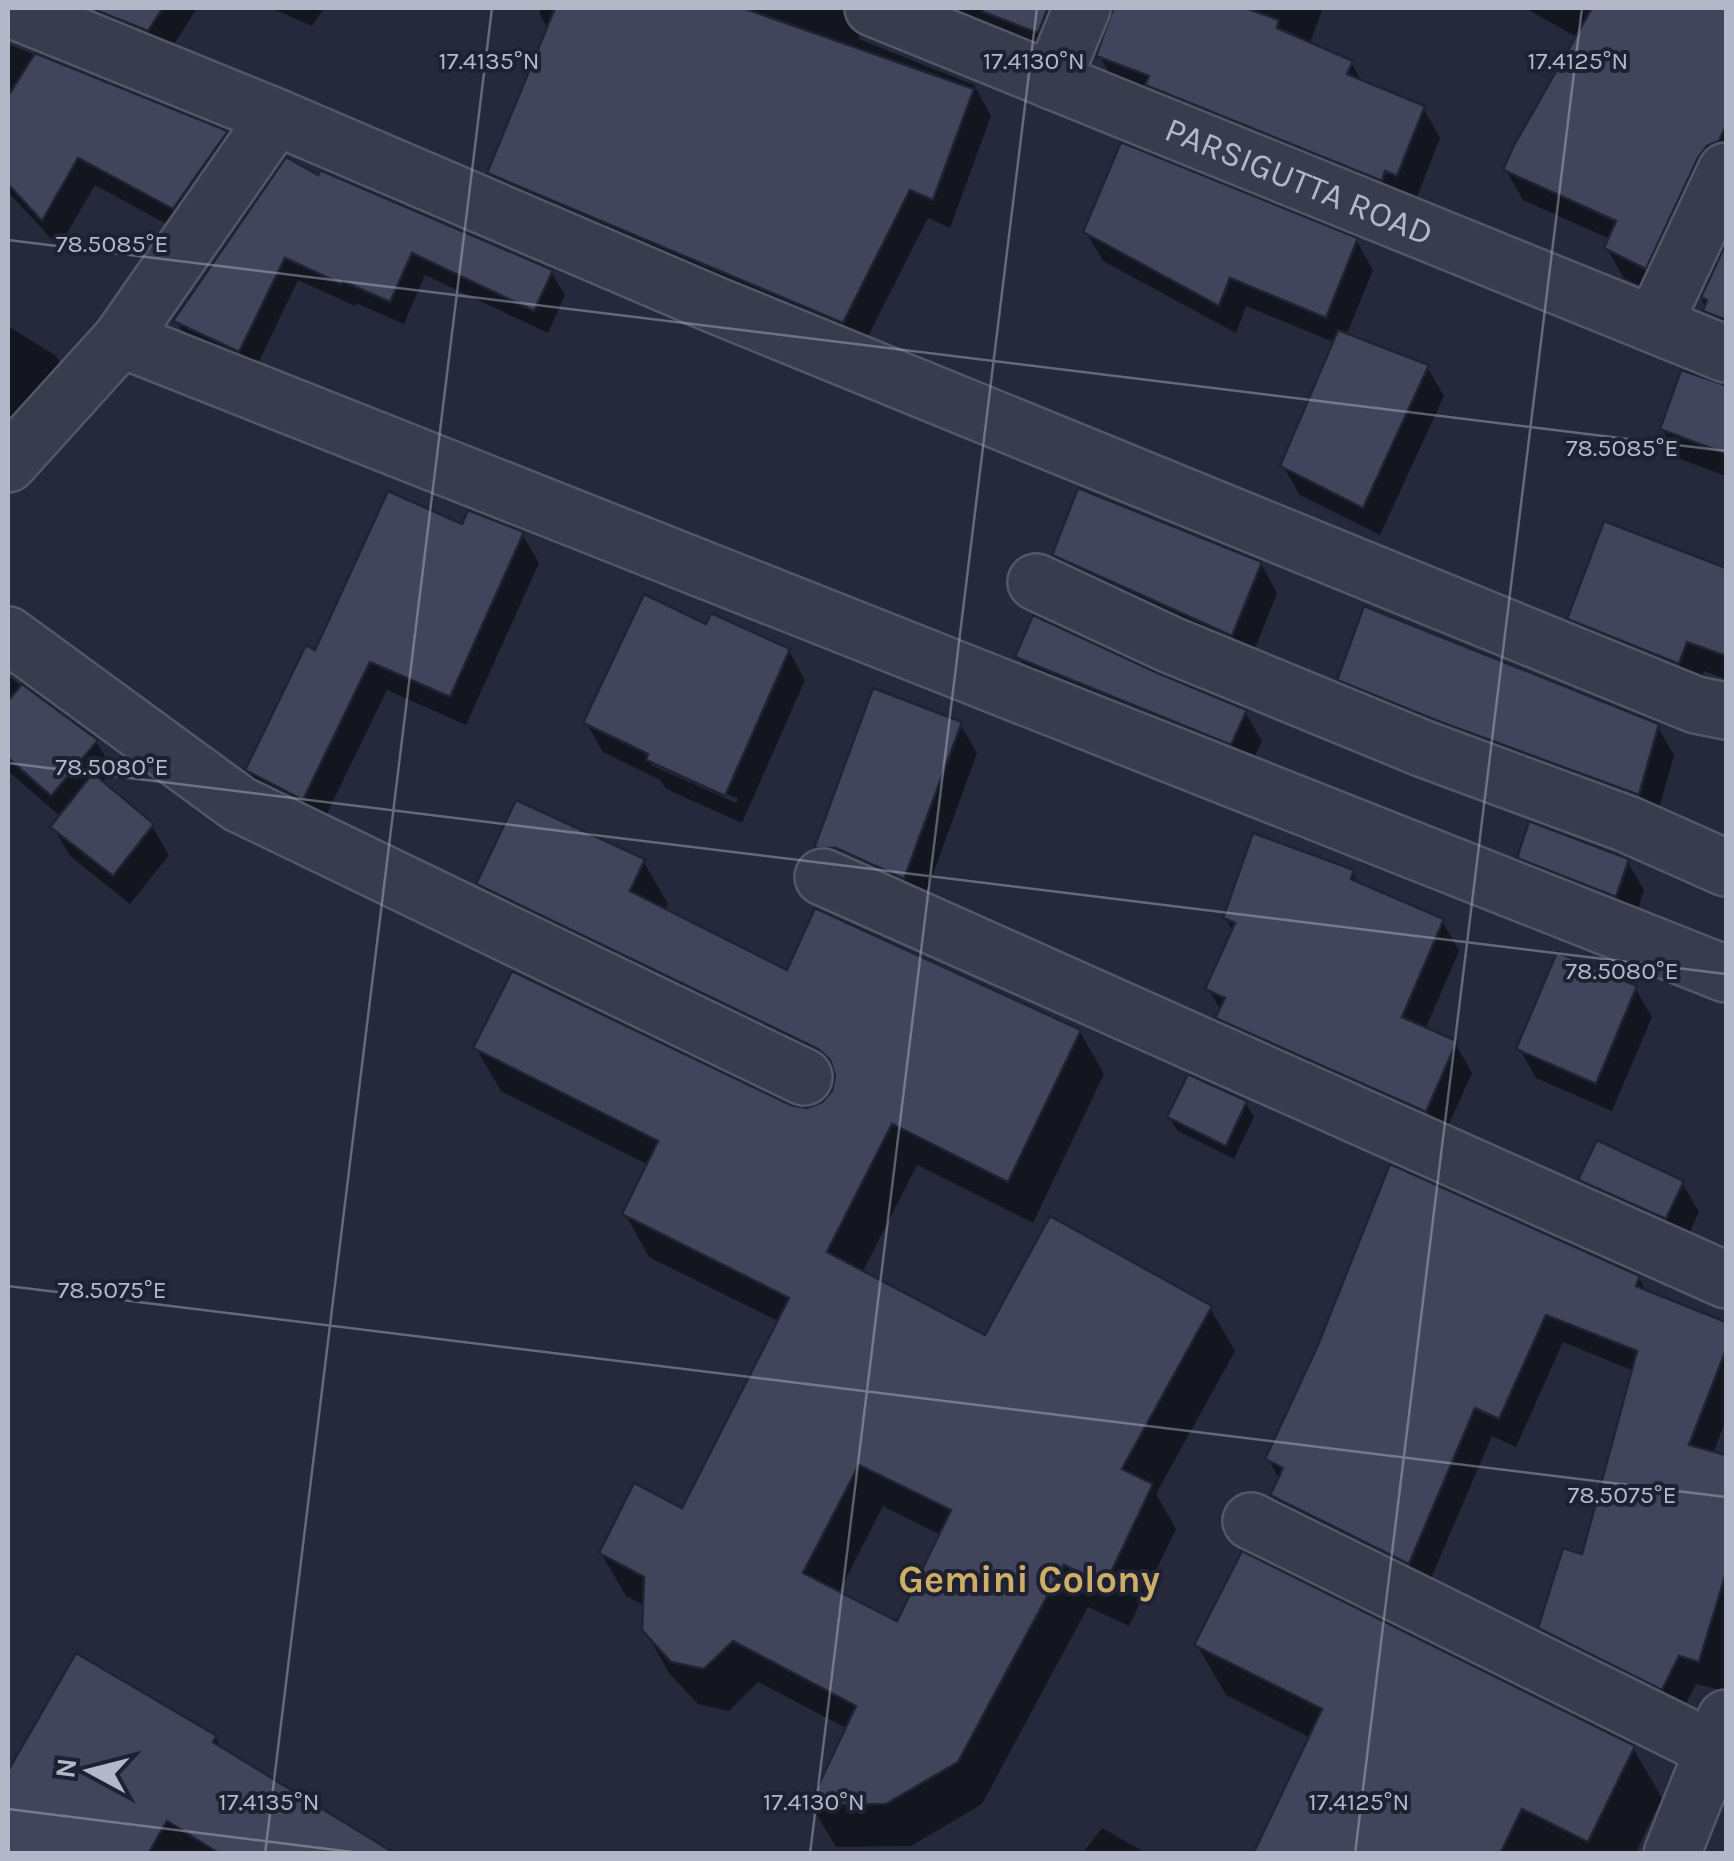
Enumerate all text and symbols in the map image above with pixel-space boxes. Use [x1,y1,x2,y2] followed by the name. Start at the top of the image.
[438,46,540,75] text: 17.4135°N
[983,46,1085,75] text: 17.4130°N
[1528,46,1628,75] text: 17.4125°N
[1159,108,1439,254] street label: PARSIGUTTA ROAD
[56,229,168,258] text: 78.5085°E
[1566,433,1678,462] text: 78.5085°E
[55,752,169,781] text: 78.5080°E
[1565,956,1679,985] text: 78.5080°E
[58,1275,166,1304] text: 78.5075°E
[1568,1480,1676,1509] text: 78.5075°E
[898,1557,1160,1602] district label: Gemini Colony
[40,1721,140,1821] north arrow
[48,1756,83,1780] text: N
[218,1787,320,1816] text: 17.4135°N
[763,1787,865,1816] text: 17.4130°N
[1309,1787,1409,1816] text: 17.4125°N

